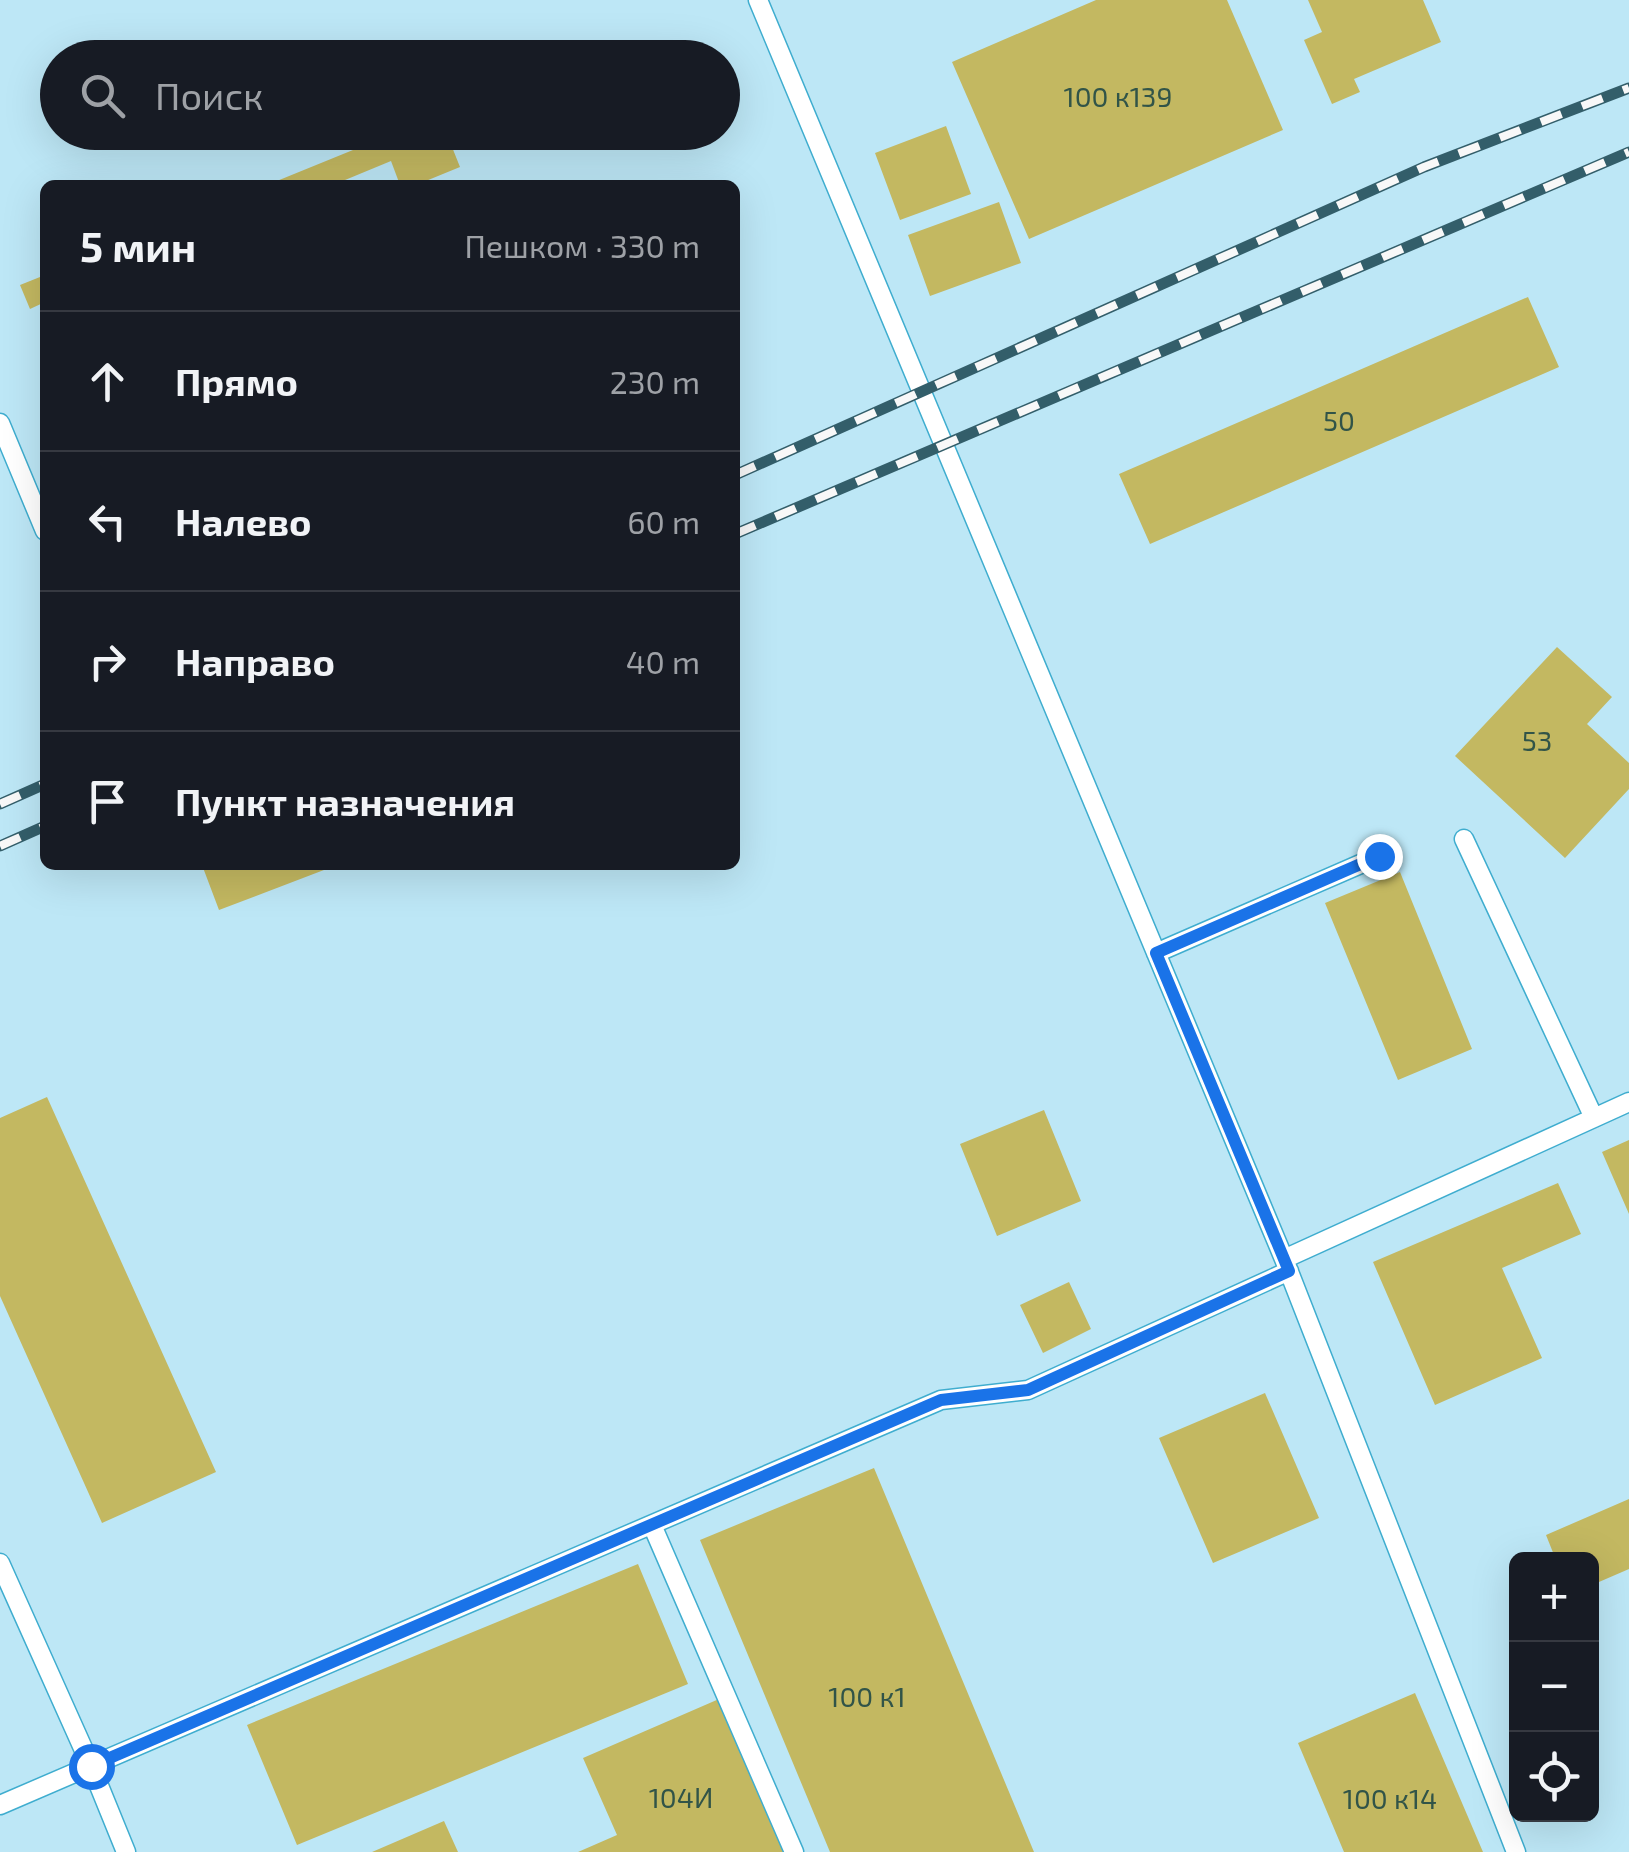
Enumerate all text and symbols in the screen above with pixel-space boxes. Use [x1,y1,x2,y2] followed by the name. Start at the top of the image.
[40,40,740,150] search box
[75,68,130,123] icon: search
[155,72,264,118] text: Поиск
[1064,79,1172,113] house number: 100 к139
[80,220,196,270] text: 5 мин
[464,226,700,264] text: Пешком · 330 m
[80,354,135,409] icon: ahead
[175,358,298,404] text: Прямо
[610,362,700,400] text: 230 m
[1323,403,1355,437] house number: 50
[80,494,135,549] icon: left
[175,498,311,544] text: Налево
[627,502,700,540] text: 60 m
[80,634,135,689] icon: right
[175,638,335,684] text: Направо
[626,642,700,680] text: 40 m
[1522,723,1552,757] house number: 53
[80,774,135,829] icon: arrive
[175,778,515,824] text: Пункт назначения
[1357,834,1403,880] route end
[1509,1552,1599,1822] map controls
[1509,1552,1599,1642] button: +
[1509,1642,1599,1732] button: −
[828,1679,906,1713] house number: 100 к1
[1509,1732,1599,1822] button: locate
[69,1744,115,1790] route start
[649,1780,713,1814] house number: 104И
[1343,1781,1437,1815] house number: 100 к14

